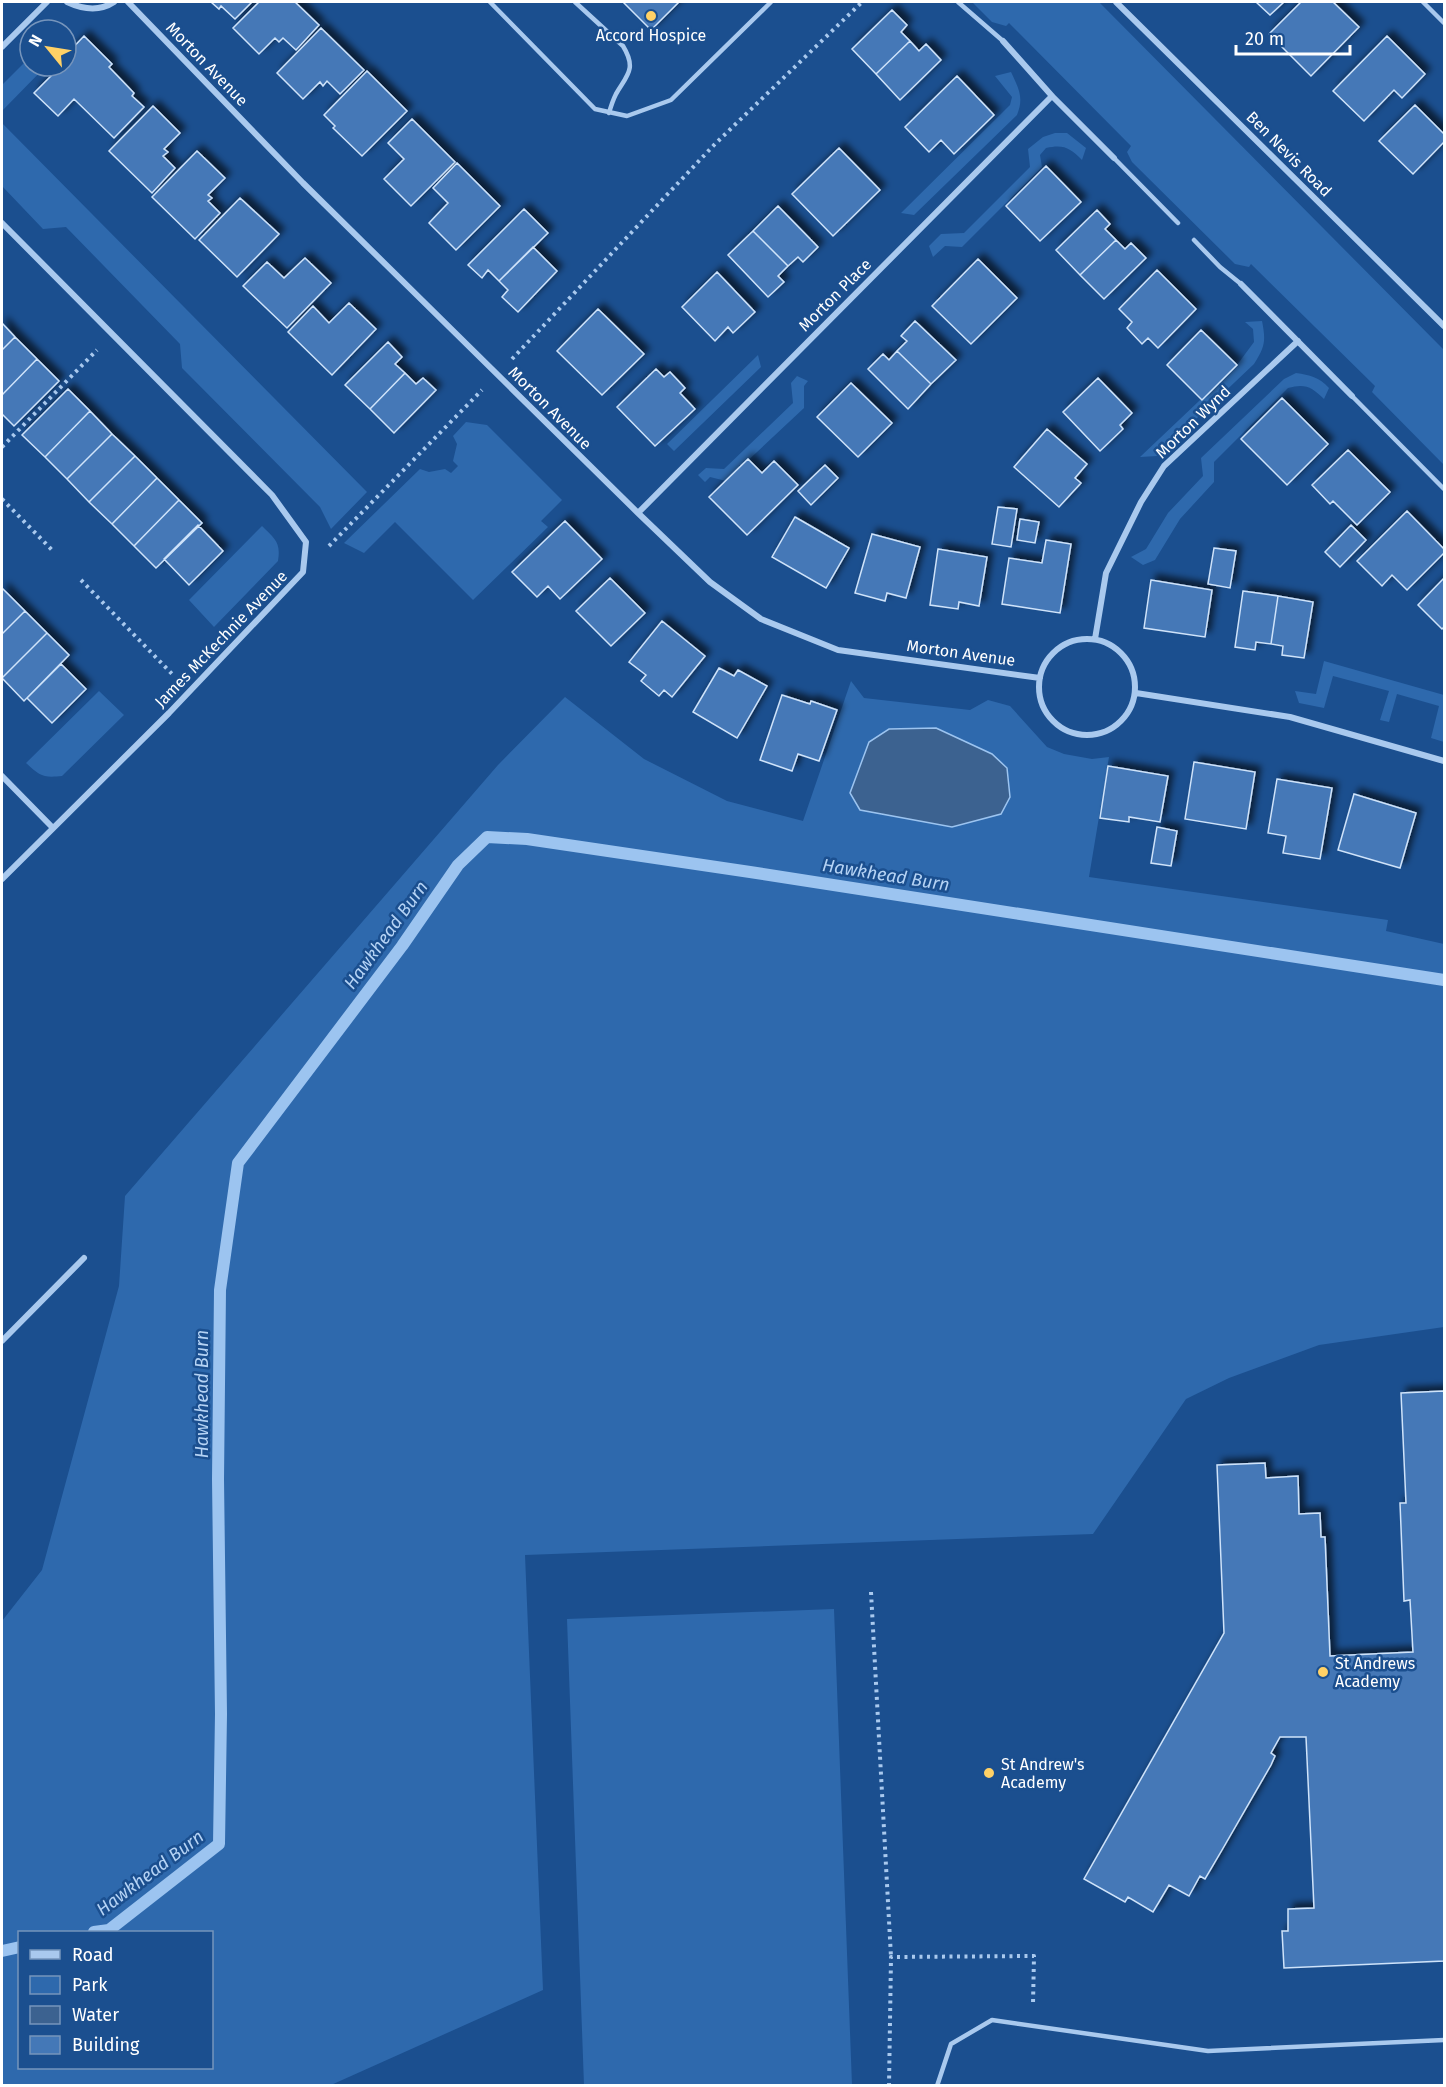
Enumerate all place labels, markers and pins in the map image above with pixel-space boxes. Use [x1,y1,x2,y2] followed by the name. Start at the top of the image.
[644,9,658,23] marker: Accord Hospice
[596,26,706,45] place label: Accord Hospice
[1335,1654,1415,1691] place label: St Andrews Academy
[1316,1665,1330,1679] marker: St Andrews Academy
[1001,1755,1085,1792] place label: St Andrew's Academy
[982,1766,996,1780] marker: St Andrew's Academy

